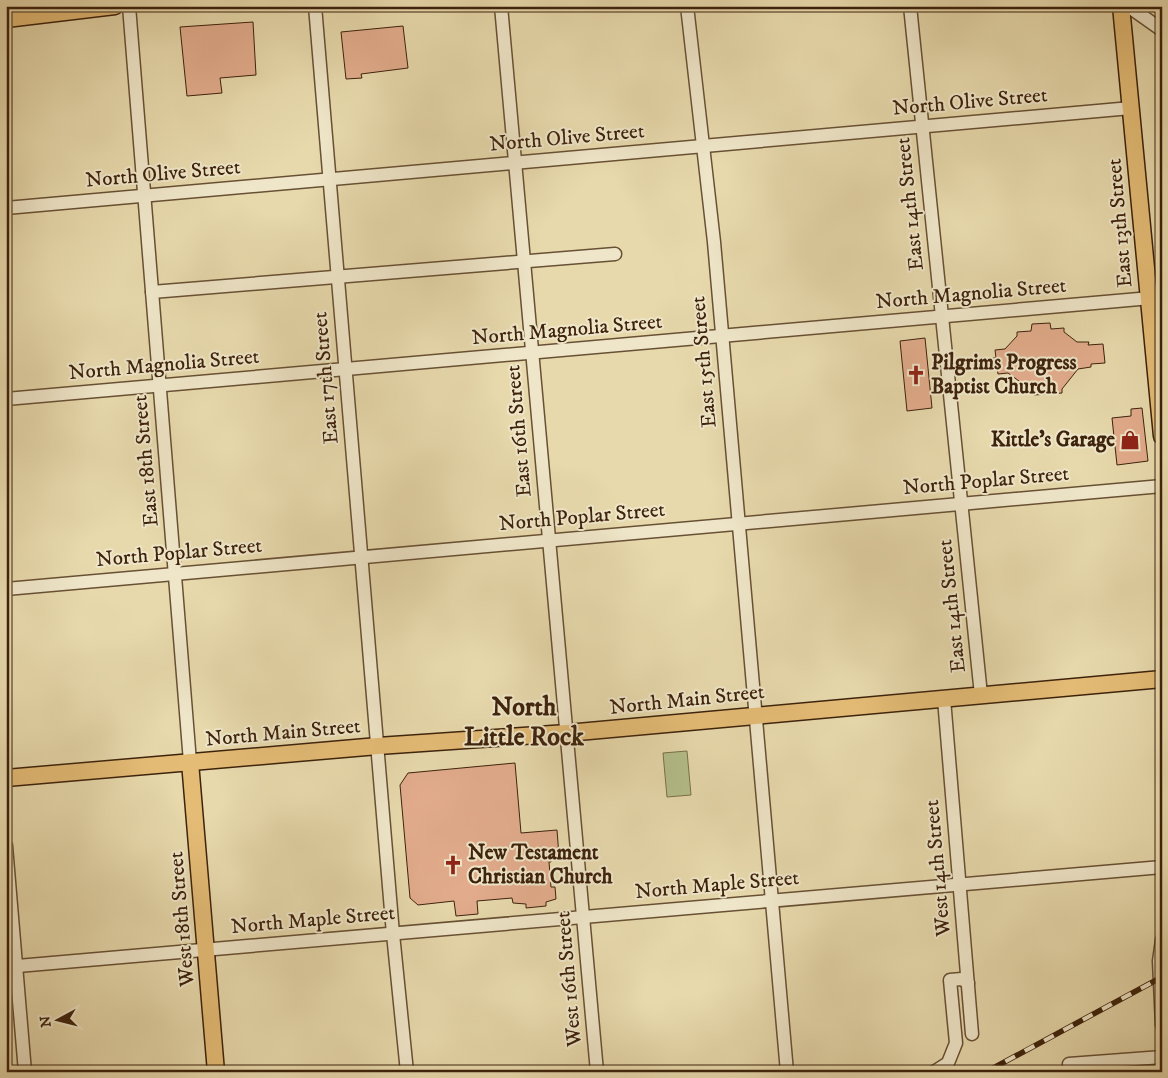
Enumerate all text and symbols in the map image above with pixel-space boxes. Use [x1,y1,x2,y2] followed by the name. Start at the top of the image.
[891,82,1049,122] street label: North Olive Street
[488,118,646,158] street label: North Olive Street
[890,136,930,272] street label: East 14th Street
[84,154,242,194] street label: North Olive Street
[1101,157,1139,289] street label: East 13th Street
[875,273,1068,315] street label: North Magnolia Street
[685,295,723,429] street label: East 15th Street
[471,309,664,351] street label: North Magnolia Street
[307,310,345,445] street label: East 17th Street
[68,344,261,386] street label: North Magnolia Street
[931,350,1077,400] place label: Pilgrims Progress Baptist Church
[500,364,538,498] street label: East 16th Street
[905,364,927,386] church icon: Pilgrims Progress Baptist Church
[127,394,165,528] street label: East 18th Street
[991,427,1115,453] place label: Kittle's Garage
[1119,429,1141,451] shop icon: Kittle's Garage
[902,461,1070,501] street label: North Poplar Street
[498,497,666,537] street label: North Poplar Street
[95,533,263,573] street label: North Poplar Street
[932,538,972,674] street label: East 14th Street
[608,679,766,721] street label: North Main Street
[464,691,585,754] district label: North Little Rock
[204,713,362,753] street label: North Main Street
[919,798,957,938] street label: West 14th Street
[468,840,614,890] place label: New Testament Christian Church
[163,850,201,989] street label: West 18th Street
[442,854,464,876] church icon: New Testament Christian Church
[634,865,800,905] street label: North Maple Street
[230,900,396,940] street label: North Maple Street
[550,910,588,1049] street label: West 16th Street
[32,996,82,1046] north arrow
[36,1014,56,1028] text: N

